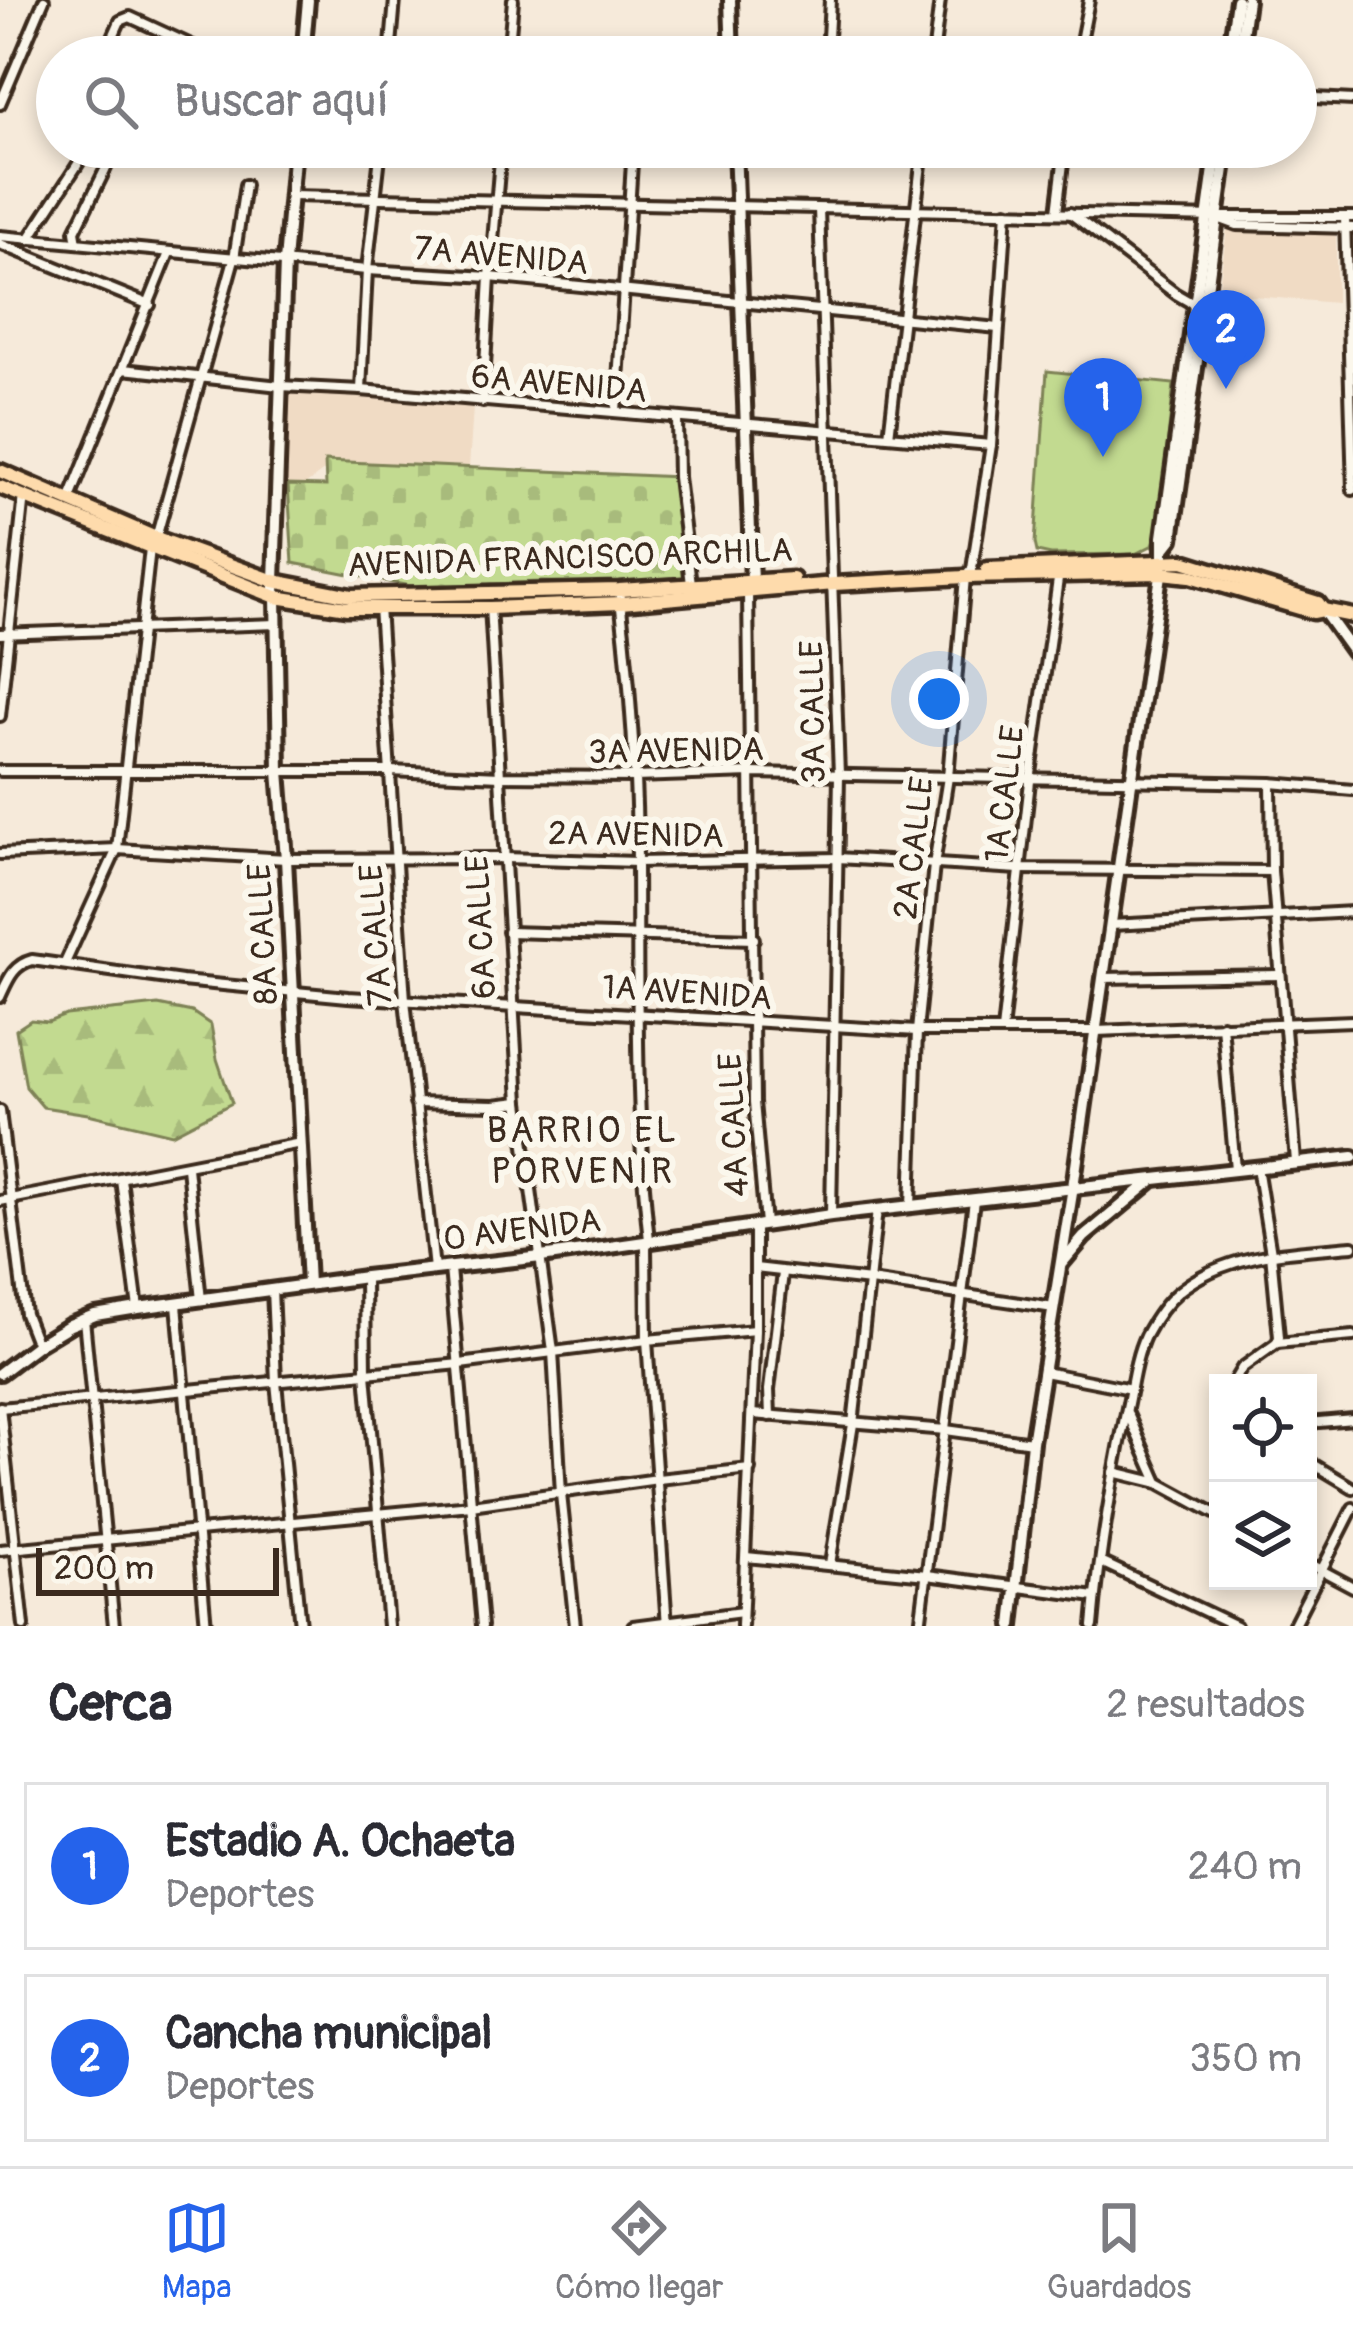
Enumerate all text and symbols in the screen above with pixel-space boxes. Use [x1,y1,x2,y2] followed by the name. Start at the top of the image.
[36,36,1317,168] search box
[78,69,144,135] icon: search
[174,74,389,130] text: Buscar aquí
[412,228,590,284] street label: 7A AVENIDA
[1187,290,1265,389] pin: 2
[469,356,649,412] street label: 6A AVENIDA
[1064,358,1142,457] pin: 1
[347,530,793,586] street label: AVENIDA FRANCISCO ARCHILA
[791,640,835,784] street label: 3A CALLE
[909,669,969,729] your location
[976,723,1034,865] street label: 1A CALLE
[588,729,764,773] street label: 3A AVENIDA
[885,774,943,922] street label: 2A CALLE
[548,813,724,857] street label: 2A AVENIDA
[457,854,505,1000] street label: 6A CALLE
[239,862,287,1006] street label: 8A CALLE
[351,863,401,1007] street label: 7A CALLE
[601,967,773,1019] street label: 1A AVENIDA
[710,1052,758,1198] street label: 4A CALLE
[487,1108,679,1194] district label: BARRIO EL PORVENIR
[441,1200,603,1260] street label: 0 AVENIDA
[1209,1374,1317,1590] map controls
[1209,1374,1317,1482] button: locate
[1209,1482,1317,1590] button: layers
[36,1542,279,1595] scale bar
[54,1548,154,1589] text: 200 m
[48,1672,172,1736] text: Cerca
[1106,1680,1305,1729] text: 2 resultados
[165,1814,515,1870] text: Estadio A. Ochaeta
[82,1842,98,1891] text: 1
[1188,1842,1302,1891] text: 240 m
[165,1870,314,1919] text: Deportes
[165,2006,492,2062] text: Cancha municipal
[79,2034,101,2083] text: 2
[1189,2034,1302,2083] text: 350 m
[165,2062,314,2111] text: Deportes
[162,2195,232,2308] tab: Mapa
[555,2195,723,2308] tab: Cómo llegar
[1047,2195,1191,2308] tab: Guardados

